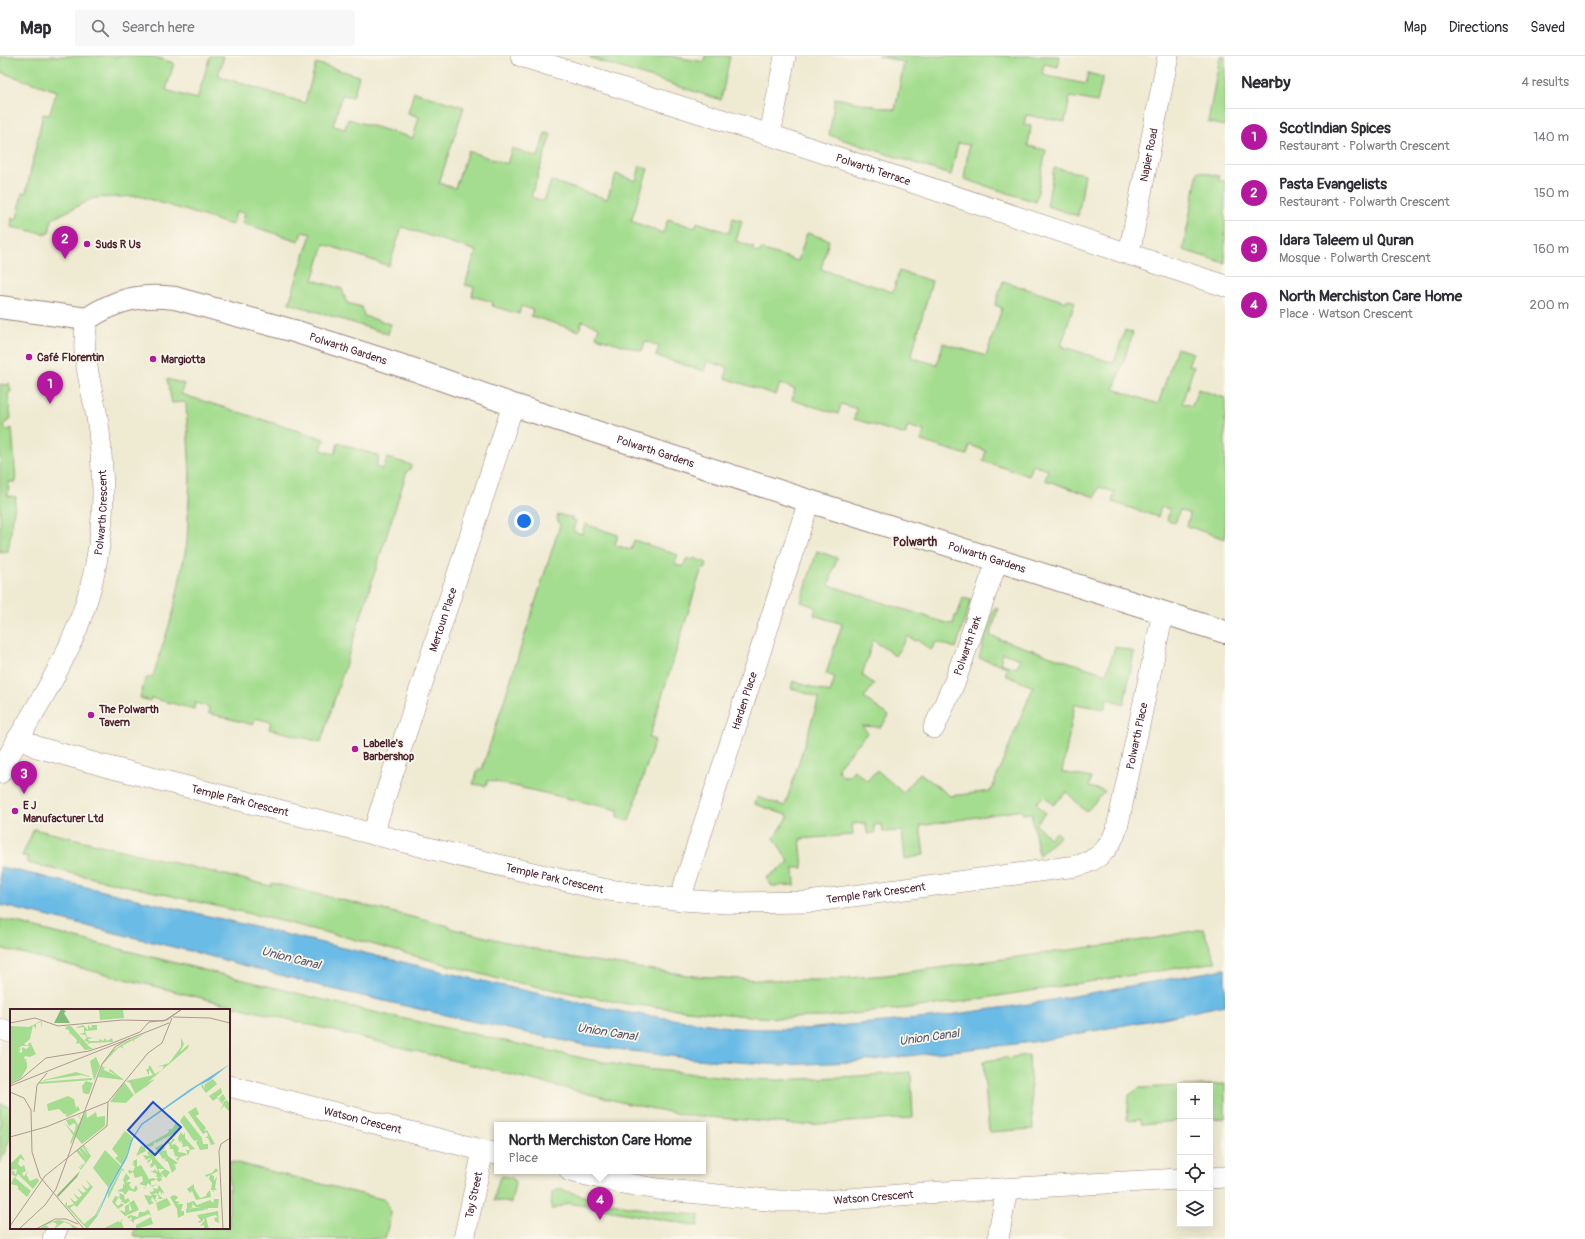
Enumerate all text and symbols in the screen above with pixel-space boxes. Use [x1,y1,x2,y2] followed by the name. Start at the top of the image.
[75,10,355,46] search box
[20,16,51,40] text: Map
[89,17,111,39] icon: search
[121,18,195,37] text: Search here
[1404,19,1427,36] text: Map
[1449,19,1508,36] text: Directions
[1530,19,1565,36] text: Saved
[1241,72,1290,93] text: Nearby
[1522,74,1569,90] text: 4 results
[1279,119,1391,138] text: ScotIndian Spices
[1137,127,1161,183] street label: Napier Road
[1251,129,1257,145] text: 1
[1533,129,1569,145] text: 140 m
[1279,138,1450,154] text: Restaurant · Polwarth Crescent
[834,151,913,188] street label: Polwarth Terrace
[1279,175,1387,194] text: Pasta Evangelists
[1250,185,1258,201] text: 2
[1534,185,1569,201] text: 150 m
[1279,194,1450,210] text: Restaurant · Polwarth Crescent
[52,226,78,259] pin: 2
[1279,231,1414,250] text: Idara Taleem ul Quran
[95,238,141,251] place label: Suds R Us
[82,239,92,249] marker: Suds R Us
[1250,241,1258,257] text: 3
[1533,241,1569,257] text: 160 m
[1279,250,1431,266] text: Mosque · Polwarth Crescent
[1279,287,1462,306] text: North Merchiston Care Home
[1250,297,1258,313] text: 4
[1530,297,1569,313] text: 200 m
[1279,306,1413,322] text: Place · Watson Crescent
[308,330,389,368] street label: Polwarth Gardens
[37,351,104,364] place label: Café Florentin
[24,352,34,362] marker: Café Florentin
[161,353,205,366] place label: Margiotta
[148,354,158,364] marker: Margiotta
[37,371,63,404] pin: 1
[615,433,696,470] street label: Polwarth Gardens
[92,469,110,556] street label: Polwarth Crescent
[514,511,534,531] your location
[893,535,938,550] district label: Polwarth
[946,539,1027,576] street label: Polwarth Gardens
[427,586,460,653] street label: Mertoun Place
[951,614,984,677] street label: Polwarth Park
[729,670,760,731] street label: Harden Place
[1124,701,1151,771] street label: Polwarth Place
[98,703,159,729] place label: The Polwarth Tavern
[86,710,96,720] marker: The Polwarth Tavern
[363,737,414,763] place label: Labelle's Barbershop
[350,744,360,754] marker: Labelle's Barbershop
[11,761,37,794] pin: 3
[190,782,291,819] street label: Temple Park Crescent
[23,799,104,825] place label: E J Manufacturer Ltd
[10,806,20,816] marker: E J Manufacturer Ltd
[504,861,605,896] street label: Temple Park Crescent
[825,880,927,906] street label: Temple Park Crescent
[260,944,323,973] water label: Union Canal
[10,1009,230,1229] inset map
[576,1020,639,1045] water label: Union Canal
[898,1026,961,1049] water label: Union Canal
[1177,1083,1213,1227] map controls
[1177,1083,1213,1119] button: +
[322,1104,404,1137] street label: Watson Crescent
[1177,1119,1213,1155] button: −
[494,1122,706,1174] popup
[508,1131,692,1150] text: North Merchiston Care Home
[508,1150,538,1166] text: Place
[1177,1155,1213,1191] button: locate
[463,1170,485,1220] street label: Tay Street
[587,1187,613,1220] pin: 4
[833,1188,914,1207] street label: Watson Crescent
[1177,1191,1213,1227] button: layers

